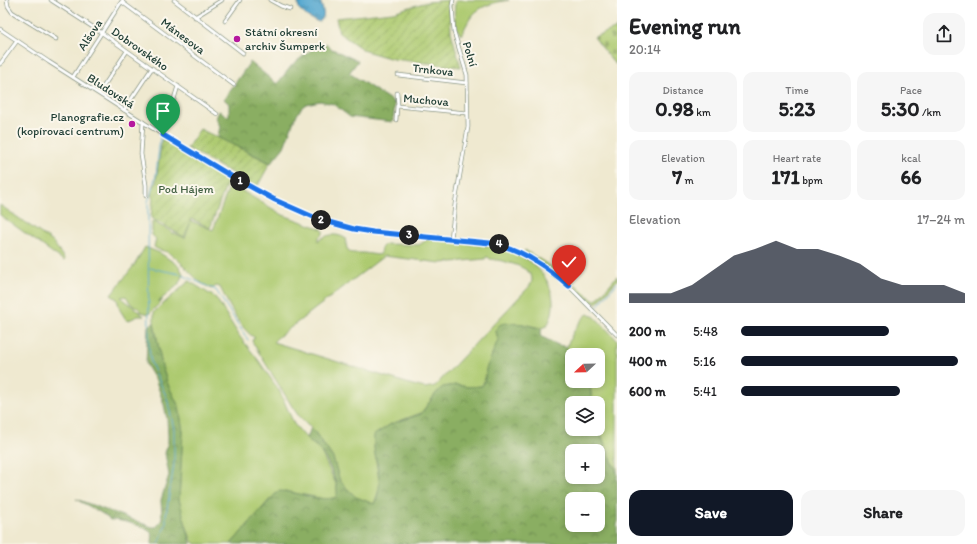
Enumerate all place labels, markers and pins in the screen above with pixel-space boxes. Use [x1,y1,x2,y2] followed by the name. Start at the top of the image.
[245,25,325,53] place label: Státní okresní archiv Šumperk
[232,34,242,44] marker: Státní okresní archiv Šumperk
[146,94,180,135] pin
[17,110,124,138] place label: Planografie.cz (kopírovací centrum)
[127,119,137,129] marker: Planografie.cz (kopírovací centrum)
[230,171,250,191] pin: 1
[311,210,331,230] pin: 2
[399,225,419,245] pin: 3
[489,234,509,254] pin: 4
[552,245,586,286] pin

